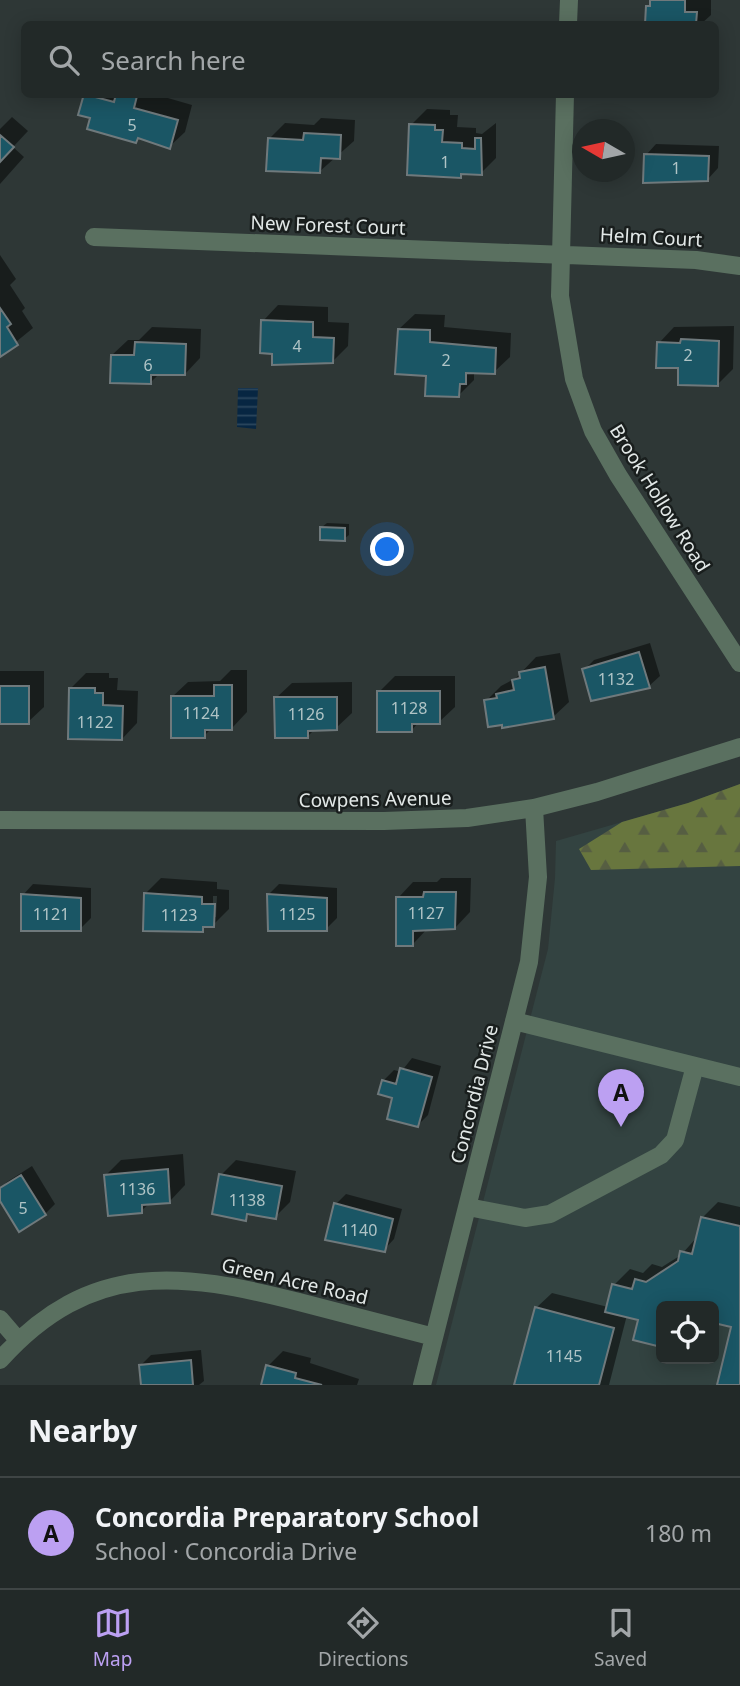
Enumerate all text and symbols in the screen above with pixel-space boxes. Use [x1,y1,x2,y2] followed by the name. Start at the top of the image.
[21,21,719,98] search box
[45,41,83,79] icon: search
[101,42,246,78] text: Search here
[127,114,137,136] house number: 5
[572,119,635,182] north arrow
[440,151,450,173] house number: 1
[671,157,681,179] house number: 1
[250,209,406,241] street label: New Forest Court
[599,221,703,253] street label: Helm Court
[292,335,302,357] house number: 4
[683,344,693,366] house number: 2
[441,349,451,371] house number: 2
[143,354,153,376] house number: 6
[604,419,716,577] street label: Brook Hollow Road
[370,532,404,566] your location
[598,668,634,690] house number: 1132
[391,697,427,719] house number: 1128
[183,702,219,724] house number: 1124
[288,703,324,725] house number: 1126
[77,711,113,733] house number: 1122
[298,785,452,813] street label: Cowpens Avenue
[408,902,444,924] house number: 1127
[33,903,69,925] house number: 1121
[279,903,315,925] house number: 1125
[161,904,197,926] house number: 1123
[444,1022,504,1166] street label: Concordia Drive
[598,1069,644,1127] pin: A
[119,1178,155,1200] house number: 1136
[229,1189,265,1211] house number: 1138
[18,1197,28,1219] house number: 5
[341,1219,377,1241] house number: 1140
[219,1252,371,1310] street label: Green Acre Road
[656,1301,719,1364] map controls
[656,1301,719,1364] button: locate
[546,1345,582,1367] house number: 1145
[28,1410,137,1451] text: Nearby
[95,1499,479,1535] text: Concordia Preparatory School
[43,1517,59,1549] text: A
[645,1517,712,1549] text: 180 m
[95,1535,357,1567] text: School · Concordia Drive
[93,1604,132,1672] tab: Map
[318,1604,408,1672] tab: Directions
[594,1604,647,1672] tab: Saved

